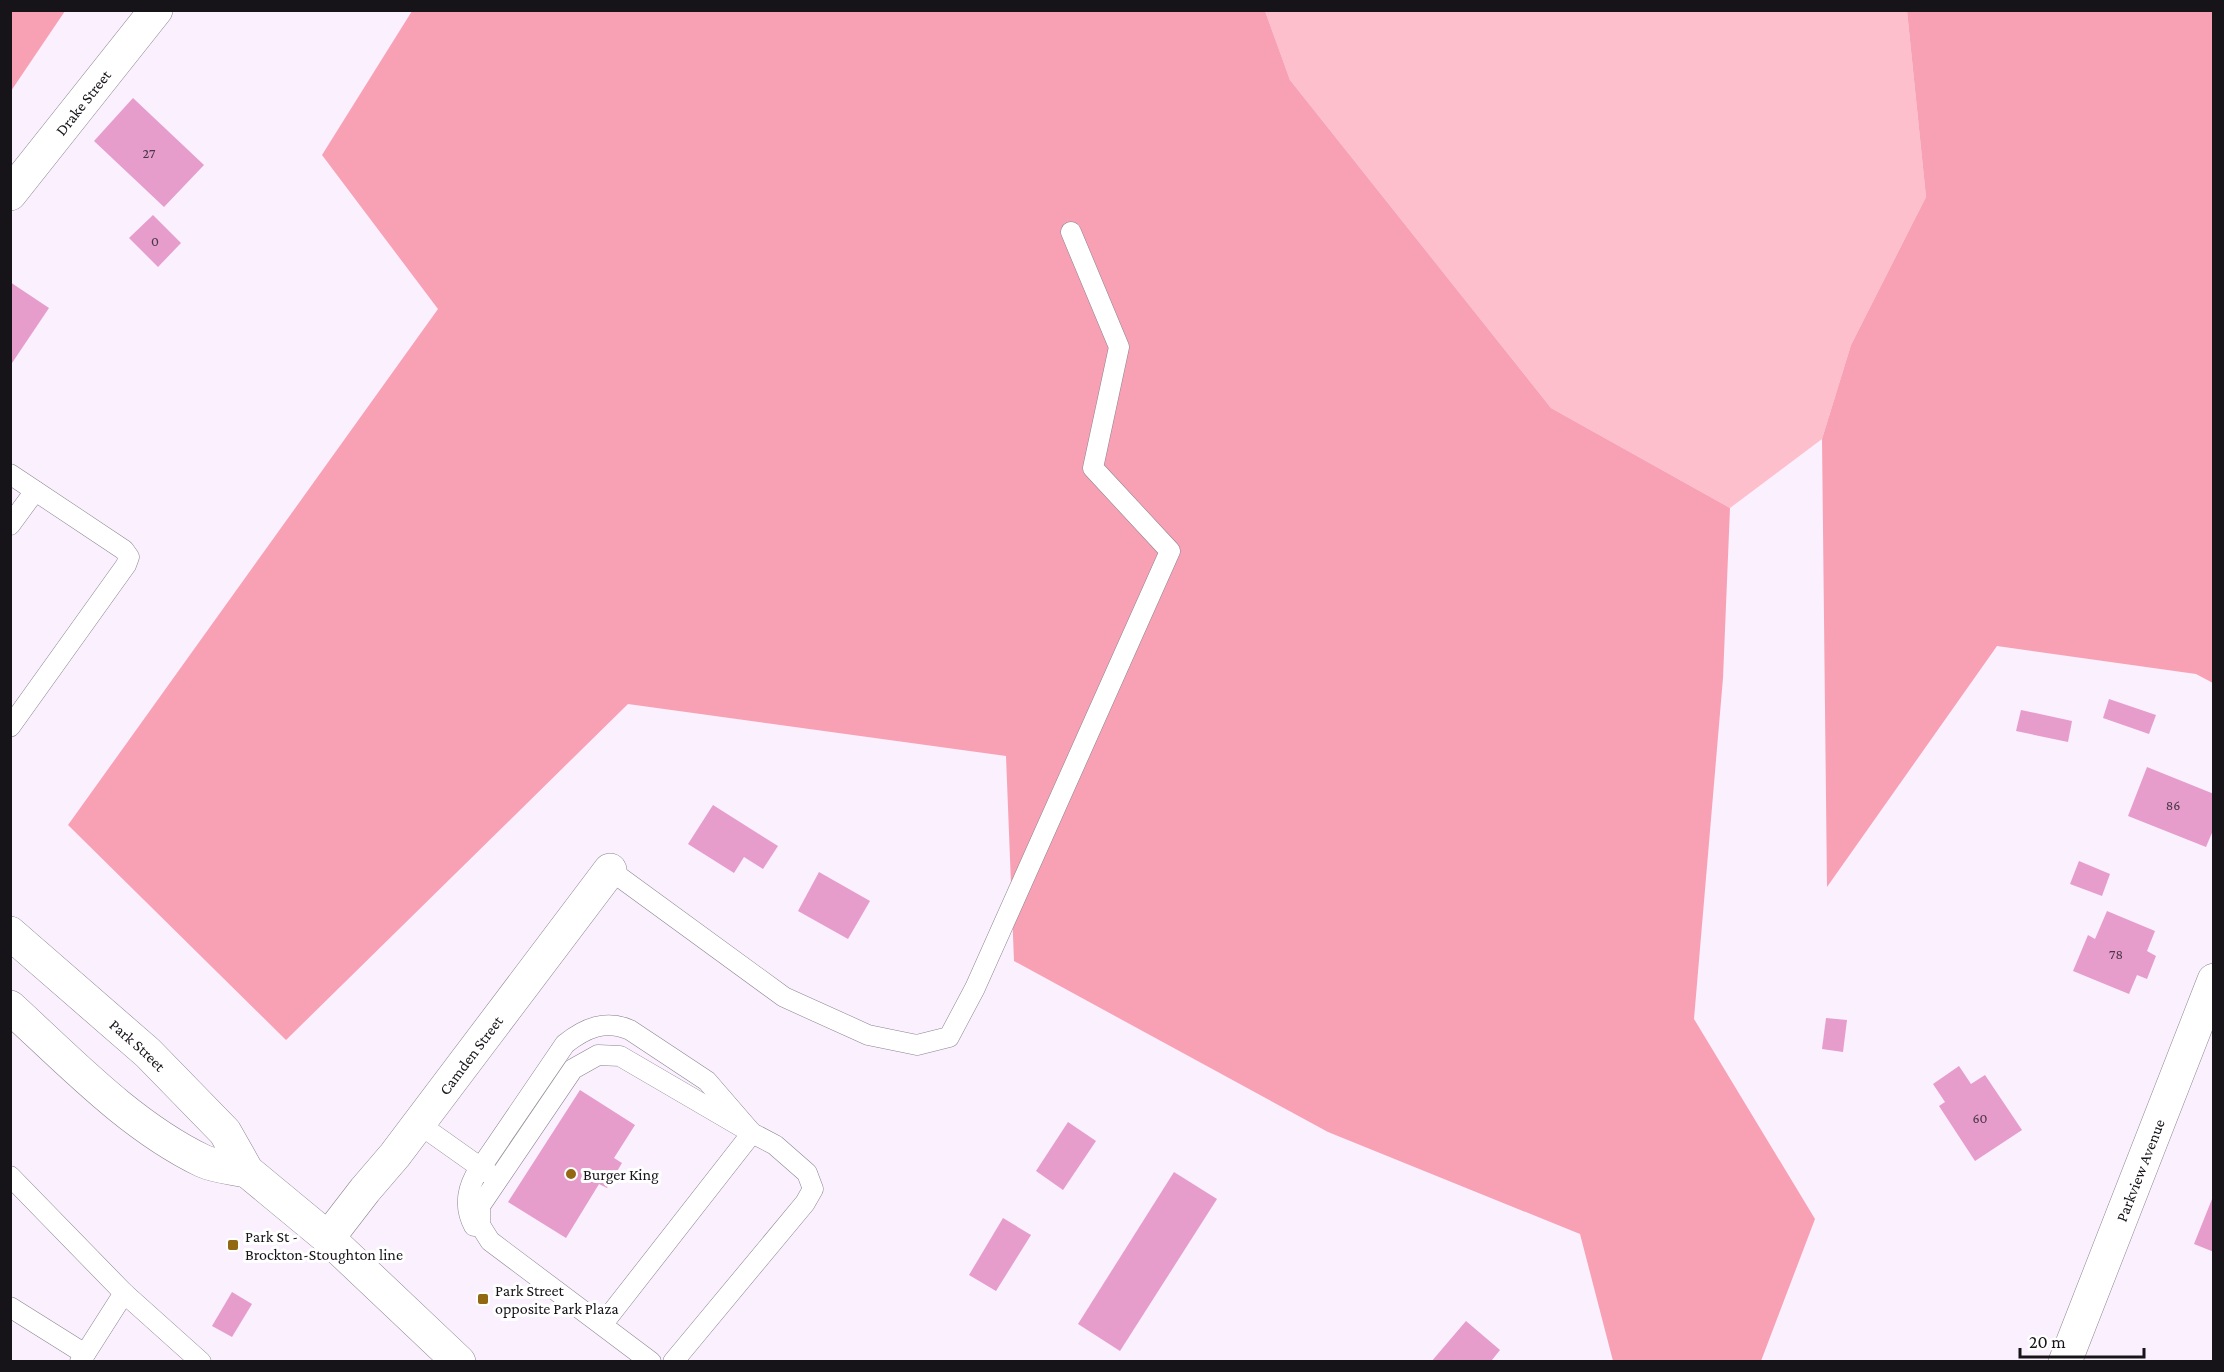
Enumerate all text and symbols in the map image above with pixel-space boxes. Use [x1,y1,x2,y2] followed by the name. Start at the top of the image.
[52,66,115,139] street label: Drake Street
[143,145,156,161] house number: 27
[151,233,159,249] house number: 0
[2166,797,2180,813] house number: 86
[2109,946,2123,962] house number: 78
[436,1012,506,1098] street label: Camden Street
[106,1016,169,1075] street label: Park Street
[1972,1110,1988,1126] house number: 60
[2113,1117,2168,1224] street label: Parkview Avenue
[583,1166,659,1184] place label: Burger King
[564,1167,578,1181] marker: Burger King
[245,1228,403,1264] place label: Park St - Brockton-Stoughton line
[226,1238,240,1252] marker: Park St - Brockton-Stoughton line
[495,1282,619,1318] place label: Park Street opposite Park Plaza
[476,1292,490,1306] marker: Park Street opposite Park Plaza
[2020,1321,2144,1359] scale bar
[2029,1332,2066,1352] text: 20 m

